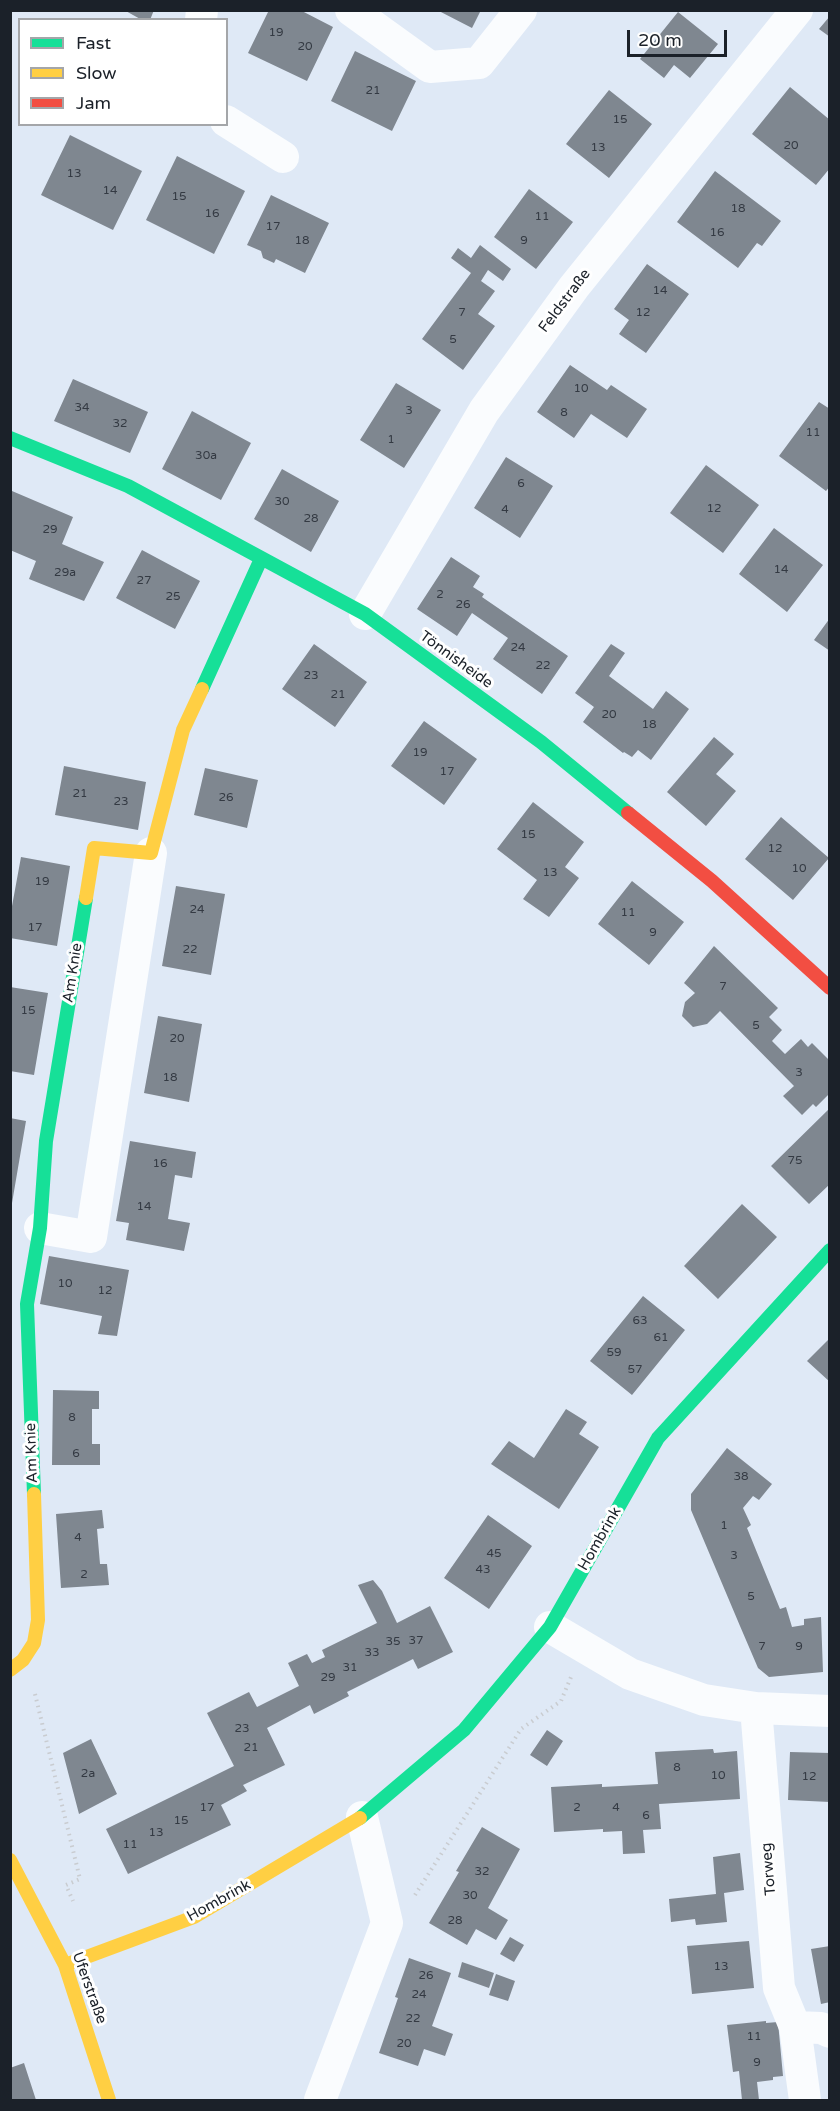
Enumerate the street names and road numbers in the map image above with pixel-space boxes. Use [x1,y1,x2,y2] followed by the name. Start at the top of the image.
[535,266,595,336] street label: Feldstraße
[416,627,496,693] street label: Tönnisheide
[59,942,87,1004] street label: Am Knie
[22,1423,42,1483] street label: Am Knie
[575,1504,625,1574] street label: Hombrink
[758,1842,780,1896] street label: Torweg
[184,1876,254,1926] street label: Hombrink
[68,1949,110,2027] street label: Uferstraße

